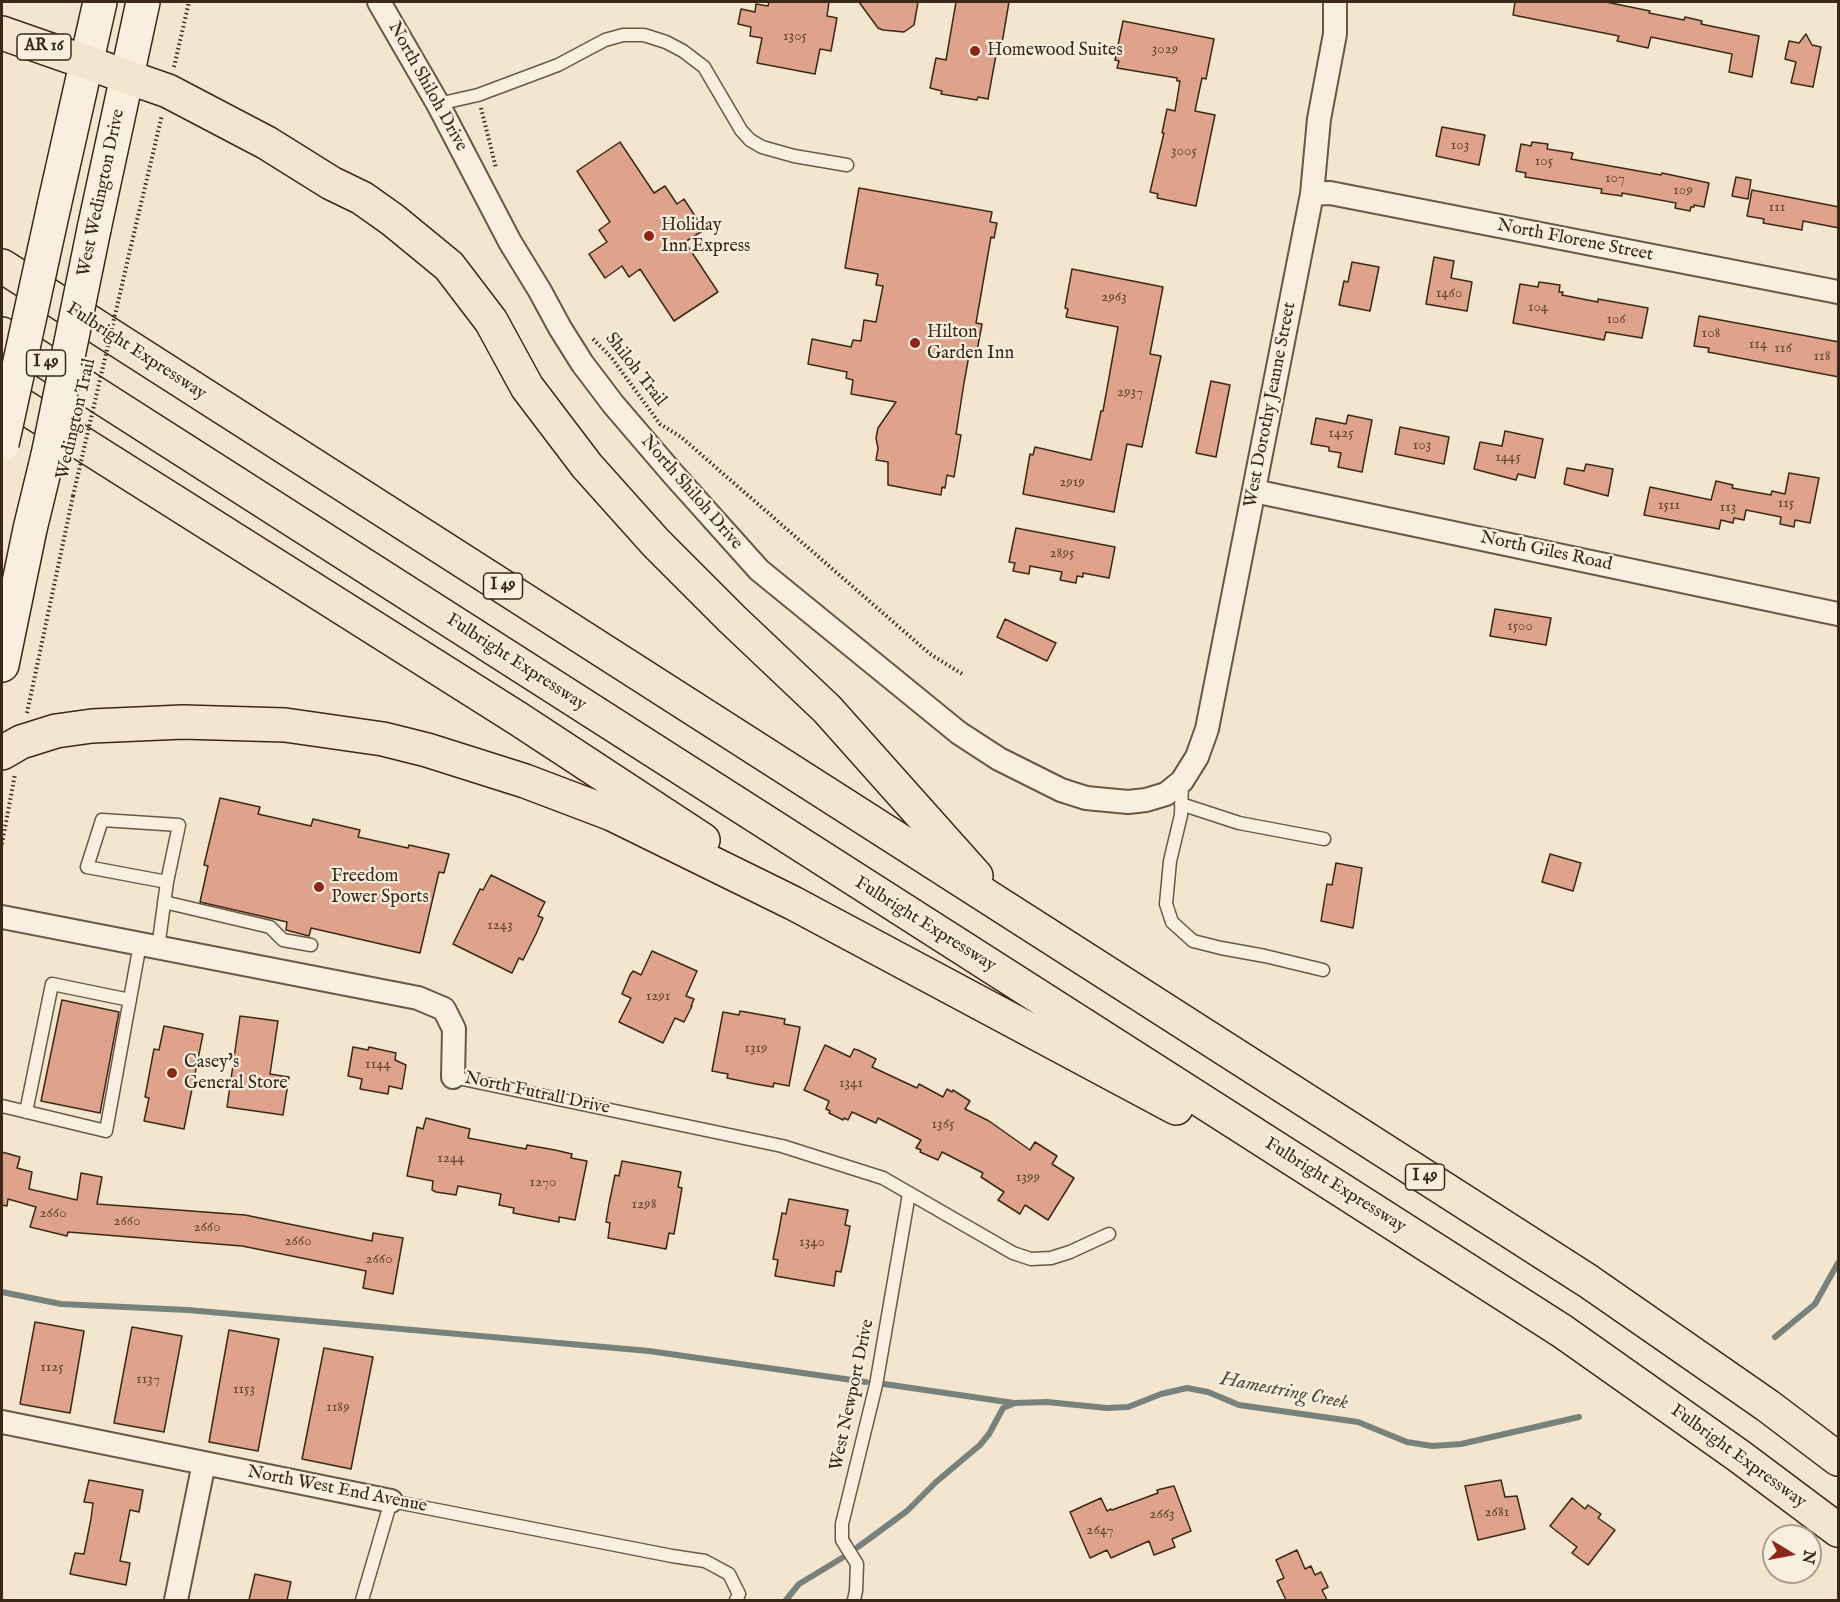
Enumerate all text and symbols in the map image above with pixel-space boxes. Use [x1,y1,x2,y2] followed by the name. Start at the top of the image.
[383,19,471,155] street label: North Shiloh Drive
[783,28,807,46] house number: 1305
[17,34,71,60] road number: AR 16
[987,40,1123,62] place label: Homewood Suites
[1152,41,1178,59] house number: 3029
[968,44,982,58] marker: Homewood Suites
[74,107,130,279] street label: West Wedington Drive
[1451,137,1469,155] house number: 103
[1171,143,1197,161] house number: 3005
[1535,153,1553,171] house number: 105
[1605,170,1625,188] house number: 107
[1673,182,1693,200] house number: 109
[1769,199,1785,217] house number: 111
[661,215,750,258] place label: Holiday Inn Express
[1495,215,1655,267] street label: North Florene Street
[642,229,656,243] marker: Holiday Inn Express
[1436,285,1462,303] house number: 1460
[1101,289,1127,307] house number: 2963
[62,299,210,405] street label: Fulbright Expressway
[1528,299,1548,317] house number: 104
[1240,300,1302,510] street label: West Dorothy Jeanne Street
[1606,311,1626,329] house number: 106
[927,322,1014,364] place label: Hilton Garden Inn
[1702,325,1720,343] house number: 108
[600,329,670,411] street label: Shiloh Trail
[908,336,922,350] marker: Hilton Garden Inn
[1749,336,1767,354] house number: 114
[1774,340,1792,358] house number: 116
[1813,348,1831,366] house number: 118
[26,350,66,376] road number: I 49
[53,356,101,482] street label: Wedington Trail
[1117,384,1143,402] house number: 2937
[1328,425,1354,443] house number: 1425
[635,431,747,555] street label: North Shiloh Drive
[1413,437,1431,455] house number: 103
[1495,449,1521,467] house number: 1445
[1059,474,1085,492] house number: 2919
[1778,495,1794,513] house number: 115
[1658,497,1680,515] house number: 1511
[1720,499,1736,517] house number: 113
[1478,527,1614,577] street label: North Giles Road
[1050,545,1074,563] house number: 2895
[484,573,522,599] road number: I 49
[442,610,590,716] street label: Fulbright Expressway
[1507,618,1533,636] house number: 1500
[331,866,429,908] place label: Freedom Power Sports
[850,873,1000,977] street label: Fulbright Expressway
[312,880,326,894] marker: Freedom Power Sports
[487,917,513,935] house number: 1243
[646,988,670,1006] house number: 1291
[744,1040,768,1058] house number: 1319
[184,1052,288,1094] place label: Casey's General Store
[365,1056,391,1074] house number: 1144
[165,1066,179,1080] marker: Casey's General Store
[462,1068,612,1120] street label: North Futrall Drive
[839,1075,863,1093] house number: 1341
[932,1116,954,1134] house number: 1365
[1260,1134,1410,1238] street label: Fulbright Expressway
[437,1150,465,1168] house number: 1244
[1406,1164,1444,1190] road number: I 49
[1016,1169,1040,1187] house number: 1399
[530,1174,556,1192] house number: 1270
[631,1196,657,1214] house number: 1298
[39,1205,67,1223] house number: 2660
[113,1213,141,1231] house number: 2660
[193,1219,221,1237] house number: 2660
[284,1233,312,1251] house number: 2660
[799,1234,825,1252] house number: 1340
[365,1251,393,1269] house number: 2660
[826,1317,880,1473] street label: West Newport Drive
[40,1359,64,1377] house number: 1125
[1218,1368,1350,1416] water label: Hamestring Creek
[136,1371,160,1389] house number: 1137
[233,1381,255,1399] house number: 1153
[326,1399,350,1417] house number: 1189
[1666,1400,1810,1514] street label: Fulbright Expressway
[245,1462,429,1518] street label: North West End Avenue
[1485,1504,1509,1522] house number: 2681
[1149,1506,1175,1524] house number: 2663
[1086,1522,1114,1540] house number: 2647
[1762,1524,1822,1584] north arrow
[1797,1548,1819,1565] text: N

